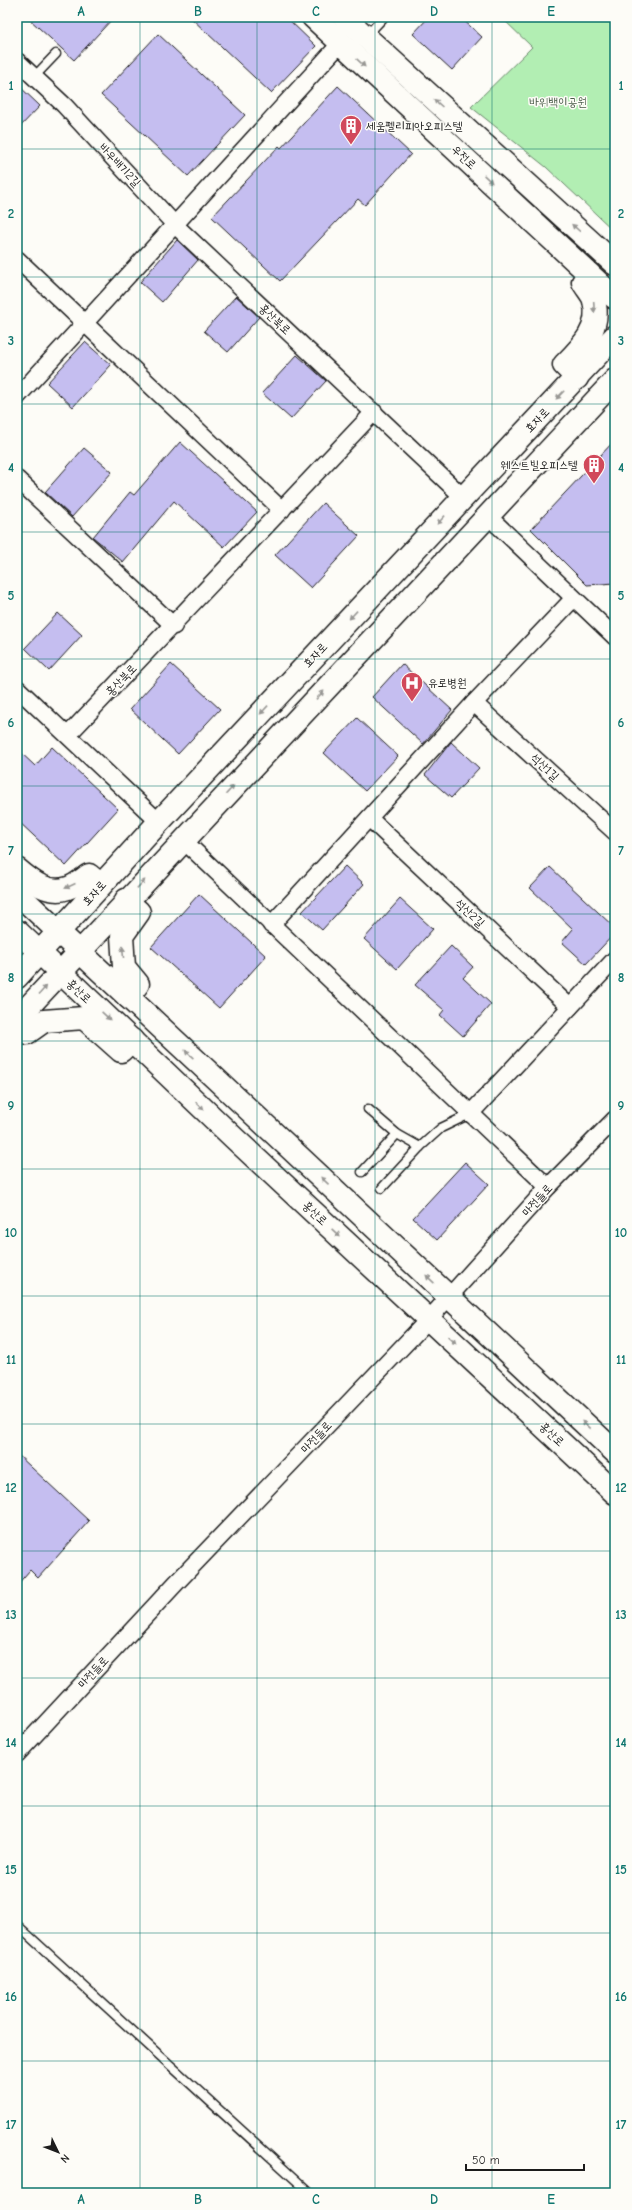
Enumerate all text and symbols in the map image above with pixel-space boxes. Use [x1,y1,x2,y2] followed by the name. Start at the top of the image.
[77,4,85,19] text: A
[194,4,202,19] text: B
[312,4,320,19] text: C
[430,4,438,19] text: D
[547,4,555,19] text: E
[357,58,366,67] one-way arrow
[8,78,14,93] text: 1
[618,78,624,93] text: 1
[529,95,587,109] park label: 바위백이공원
[433,98,444,107] one-way arrow
[338,113,364,146] building icon: 세움펠리피아오피스텔
[366,119,463,133] place label: 세움펠리피아오피스텔
[96,140,144,190] street label: 바우배기2길
[449,142,479,172] street label: 우전로
[483,175,493,184] one-way arrow
[8,206,14,221] text: 2
[618,206,624,221] text: 2
[571,223,581,232] one-way arrow
[256,301,294,337] street label: 홍산북로
[591,301,598,313] one-way arrow
[8,333,14,348] text: 3
[618,333,624,348] text: 3
[555,390,565,400] one-way arrow
[522,405,552,435] street label: 효자로
[581,452,607,485] building icon: 웨스트빌오피스텔
[501,458,578,472] place label: 웨스트빌오피스텔
[8,460,14,475] text: 4
[618,460,624,475] text: 4
[437,515,446,525] one-way arrow
[8,588,15,603] text: 5
[618,588,625,603] text: 5
[348,610,357,620] one-way arrow
[300,640,330,670] street label: 효자로
[103,661,139,699] street label: 홍산북로
[399,670,425,703] hospital icon: 유로병원
[428,676,467,690] place label: 유로병원
[315,690,324,700] one-way arrow
[259,705,269,715] one-way arrow
[8,715,15,730] text: 6
[618,715,625,730] text: 6
[528,750,562,784] street label: 석산1길
[226,785,235,795] one-way arrow
[8,843,14,858] text: 7
[618,843,624,858] text: 7
[79,878,109,908] street label: 효자로
[136,880,145,889] one-way arrow
[64,883,75,889] one-way arrow
[452,896,488,930] street label: 석산2길
[120,946,126,958] one-way arrow
[8,970,14,985] text: 8
[618,970,624,985] text: 8
[64,976,94,1006] street label: 홍산로
[39,985,48,995] one-way arrow
[101,1012,111,1021] one-way arrow
[184,1049,194,1059] one-way arrow
[8,1098,15,1113] text: 9
[618,1098,625,1113] text: 9
[195,1101,205,1111] one-way arrow
[320,1176,330,1186] one-way arrow
[519,1181,555,1219] street label: 마전들로
[300,1198,330,1228] street label: 홍산로
[5,1225,17,1240] text: 10
[615,1225,627,1240] text: 10
[331,1228,341,1238] one-way arrow
[425,1275,435,1284] one-way arrow
[447,1336,457,1345] one-way arrow
[6,1352,16,1367] text: 11
[616,1352,626,1367] text: 11
[298,1418,334,1456] street label: 마전들로
[537,1419,567,1449] street label: 홍산로
[581,1421,592,1430] one-way arrow
[5,1480,17,1495] text: 12
[615,1480,627,1495] text: 12
[5,1607,17,1622] text: 13
[615,1607,627,1622] text: 13
[75,1653,111,1691] street label: 마전들로
[5,1735,17,1750] text: 14
[615,1735,627,1750] text: 14
[5,1862,17,1877] text: 15
[615,1862,627,1877] text: 15
[5,1989,17,2004] text: 16
[615,1989,627,2004] text: 16
[6,2117,17,2132] text: 17
[616,2117,627,2132] text: 17
[38,2132,78,2172] north arrow
[466,2146,584,2172] scale bar
[58,2151,72,2166] text: N
[472,2153,500,2167] text: 50 m
[77,2192,85,2207] text: A
[194,2192,202,2207] text: B
[312,2192,320,2207] text: C
[430,2192,438,2207] text: D
[547,2192,555,2207] text: E

